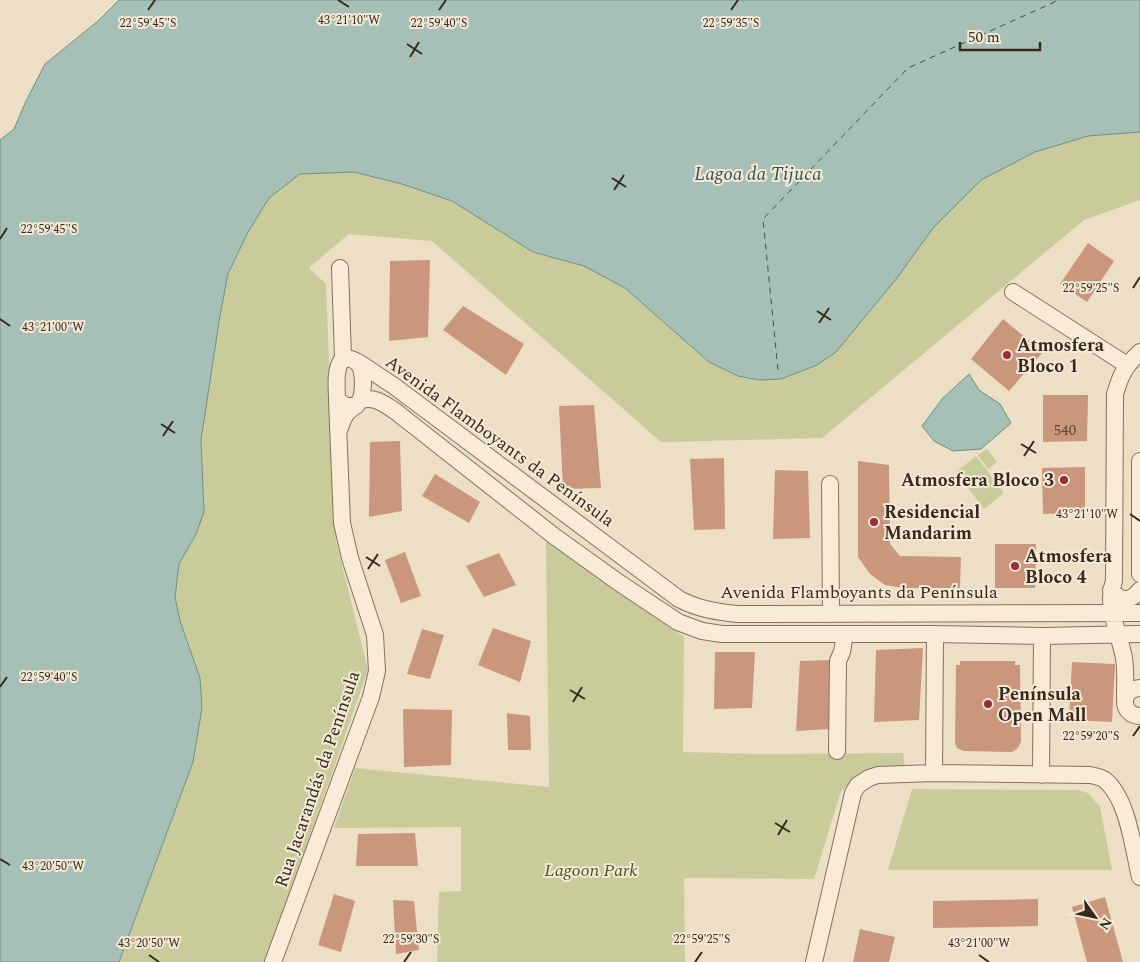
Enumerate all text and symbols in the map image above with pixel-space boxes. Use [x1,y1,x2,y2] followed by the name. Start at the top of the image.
[318,11,380,30] text: 43°21'10"W
[120,14,176,33] text: 22°59'45"S
[411,14,467,33] text: 22°59'40"S
[703,14,759,33] text: 22°59'35"S
[960,20,1040,52] scale bar
[968,26,1000,49] text: 50 m
[694,160,822,189] water label: Lagoa da Tijuca
[21,220,77,239] text: 22°59'45"S
[1063,279,1119,298] text: 22°59'25"S
[22,318,84,337] text: 43°21'00"W
[1017,332,1105,380] place label: Atmosfera Bloco 1
[379,349,620,534] street label: Avenida Flamboyants da Península
[1001,349,1013,361] marker: Atmosfera Bloco 1
[1054,419,1076,442] house number: 540
[901,467,1054,494] place label: Atmosfera Bloco 3
[1058,474,1070,486] marker: Atmosfera Bloco 3
[884,499,980,547] place label: Residencial Mandarim
[1056,505,1118,524] text: 43°21'10"W
[868,516,880,528] marker: Residencial Mandarim
[1025,543,1113,591] place label: Atmosfera Bloco 4
[1009,560,1021,572] marker: Atmosfera Bloco 4
[720,579,998,606] street label: Avenida Flamboyants da Península
[268,667,367,891] street label: Rua Jacarandás da Península
[21,668,77,687] text: 22°59'40"S
[998,681,1087,729] place label: Península Open Mall
[982,698,994,710] marker: Península Open Mall
[1063,727,1119,746] text: 22°59'20"S
[22,857,84,876] text: 43°20'50"W
[544,857,638,884] park label: Lagoon Park
[1070,892,1120,942] north arrow
[1094,913,1117,934] text: N
[383,930,439,949] text: 22°59'30"S
[674,930,730,949] text: 22°59'25"S
[118,934,180,953] text: 43°20'50"W
[948,934,1010,953] text: 43°21'00"W

